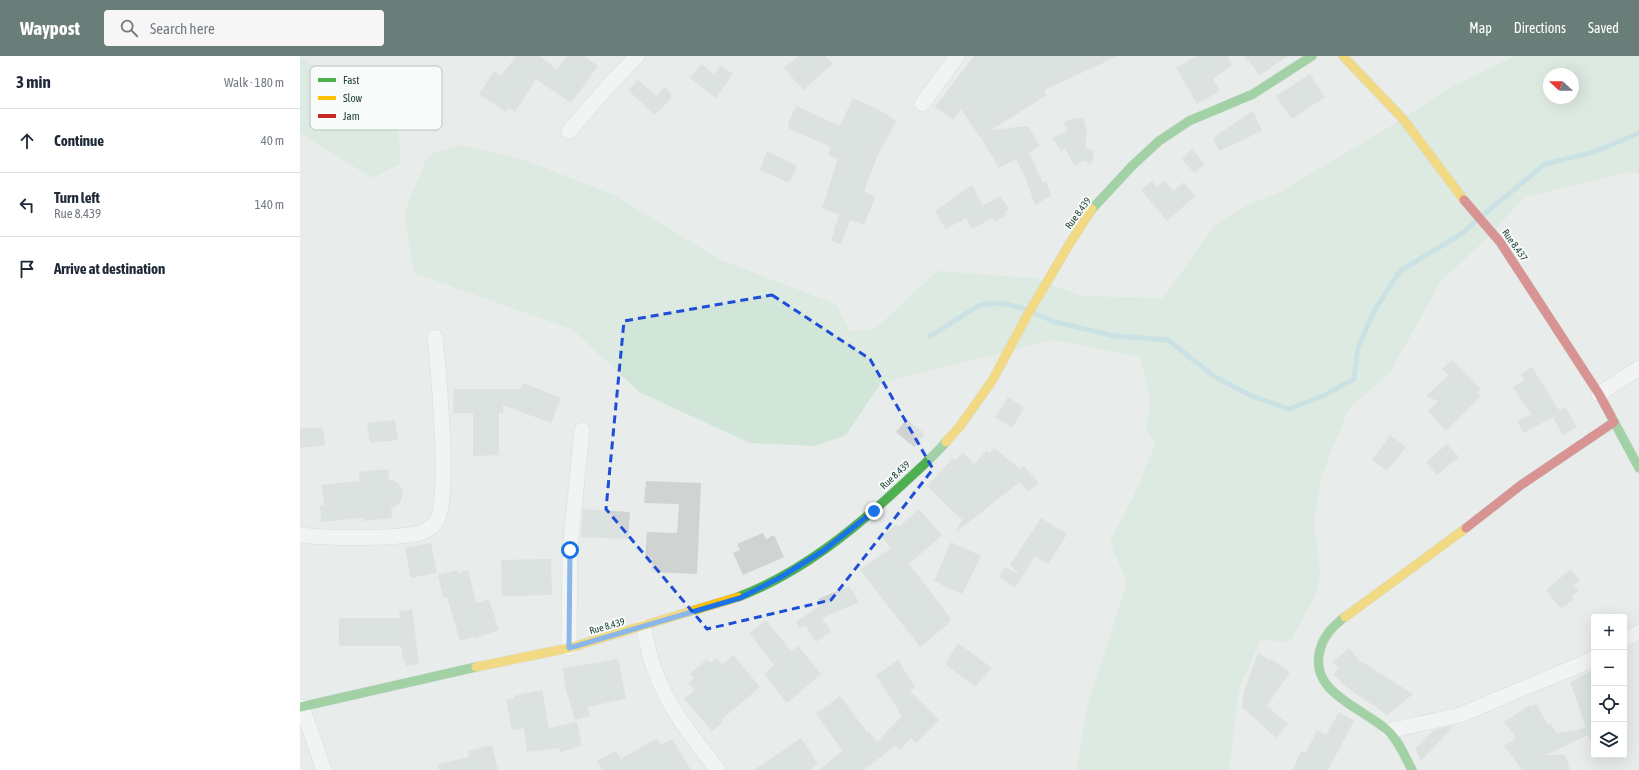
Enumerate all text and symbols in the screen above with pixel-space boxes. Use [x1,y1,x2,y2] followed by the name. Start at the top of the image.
[104,10,384,46] search box
[20,17,80,39] text: Waypost
[118,17,140,39] icon: search
[150,20,215,37] text: Search here
[1469,20,1492,36] text: Map
[1514,20,1566,36] text: Directions
[1588,20,1619,36] text: Saved
[310,66,442,130] legend
[1543,68,1579,104] north arrow
[16,72,51,92] text: 3 min
[343,74,359,86] text: Fast
[224,75,284,90] text: Walk · 180 m
[343,92,362,104] text: Slow
[343,110,360,122] text: Jam
[16,130,38,152] icon: ahead
[54,132,104,149] text: Continue
[261,133,284,148] text: 40 m
[54,189,100,206] text: Turn left
[16,194,38,216] icon: left
[1063,195,1093,231] street label: Rue 8.439
[255,197,284,212] text: 140 m
[54,206,101,221] text: Rue 8.439
[1500,227,1530,263] street label: Rue 8.437
[16,258,38,280] icon: arrive
[54,260,165,277] text: Arrive at destination
[878,458,912,491] street label: Rue 8.439
[865,502,883,520] route end
[561,541,579,559] route start
[1591,614,1627,758] map controls
[1591,614,1627,650] button: +
[588,616,626,636] street label: Rue 8.439
[1591,650,1627,686] button: −
[1591,686,1627,722] button: locate
[1591,722,1627,758] button: layers

